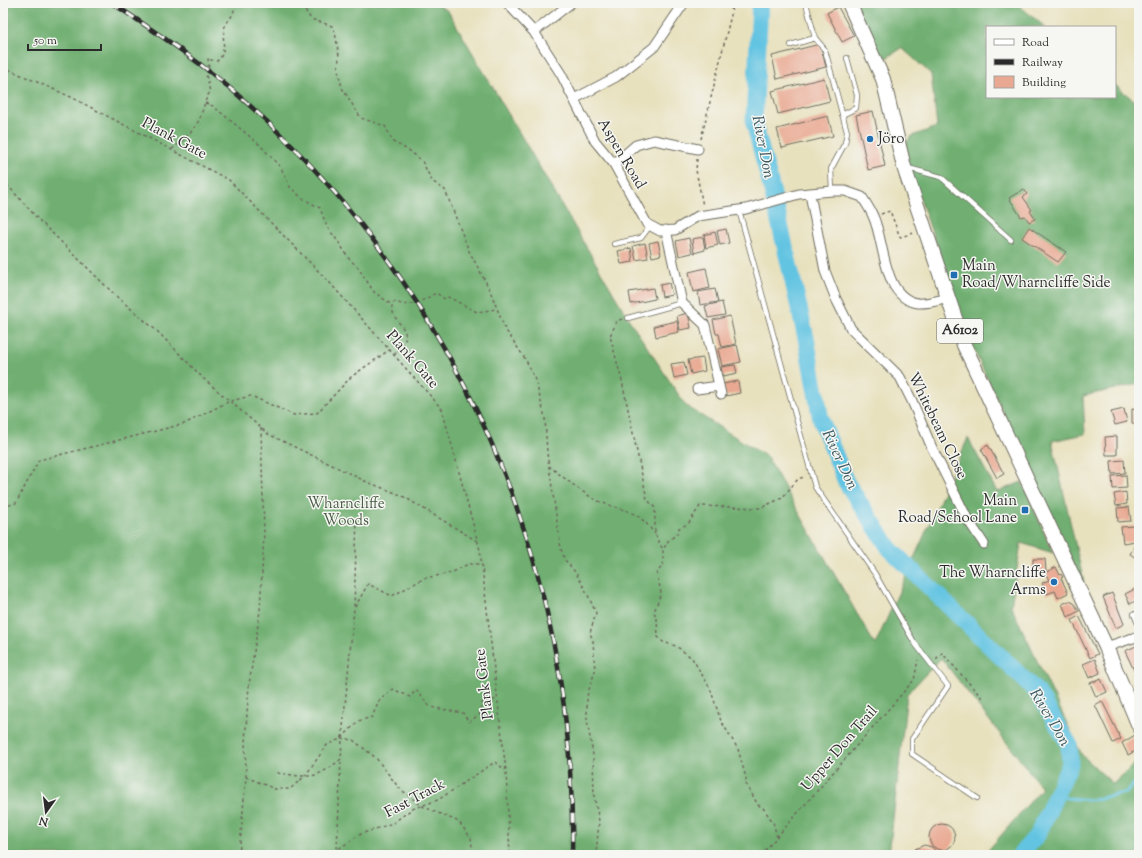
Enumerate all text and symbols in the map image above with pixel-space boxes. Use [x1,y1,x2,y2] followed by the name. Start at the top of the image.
[28,26,101,52] scale bar
[986,26,1116,98] legend
[33,32,57,50] text: 50 m
[1022,34,1049,52] text: Road
[1022,54,1063,72] text: Railway
[1022,74,1066,92] text: Building
[138,113,210,165] street label: Plank Gate
[745,114,779,181] water label: River Don
[592,115,651,194] street label: Aspen Road
[877,129,904,150] place label: Jöro
[865,134,875,144] marker: Jöro
[962,256,1111,294] place label: Main Road/Wharncliffe Side
[949,270,959,280] marker: Main Road/Wharncliffe Side
[937,319,983,343] road number: A6102
[381,326,443,394] street label: Plank Gate
[902,369,972,483] street label: Whitebeam Close
[815,426,863,494] water label: River Don
[898,491,1017,529] place label: Main Road/School Lane
[307,494,385,532] park label: Wharncliffe Woods
[1020,505,1030,515] marker: Main Road/School Lane
[939,563,1046,601] place label: The Wharncliffe Arms
[1049,577,1059,587] marker: The Wharncliffe Arms
[470,648,500,720] street label: Plank Gate
[1023,685,1076,752] water label: River Don
[797,702,883,796] street label: Upper Don Trail
[381,774,449,824] street label: Fast Track
[26,792,66,832] north arrow
[37,812,51,830] text: N

